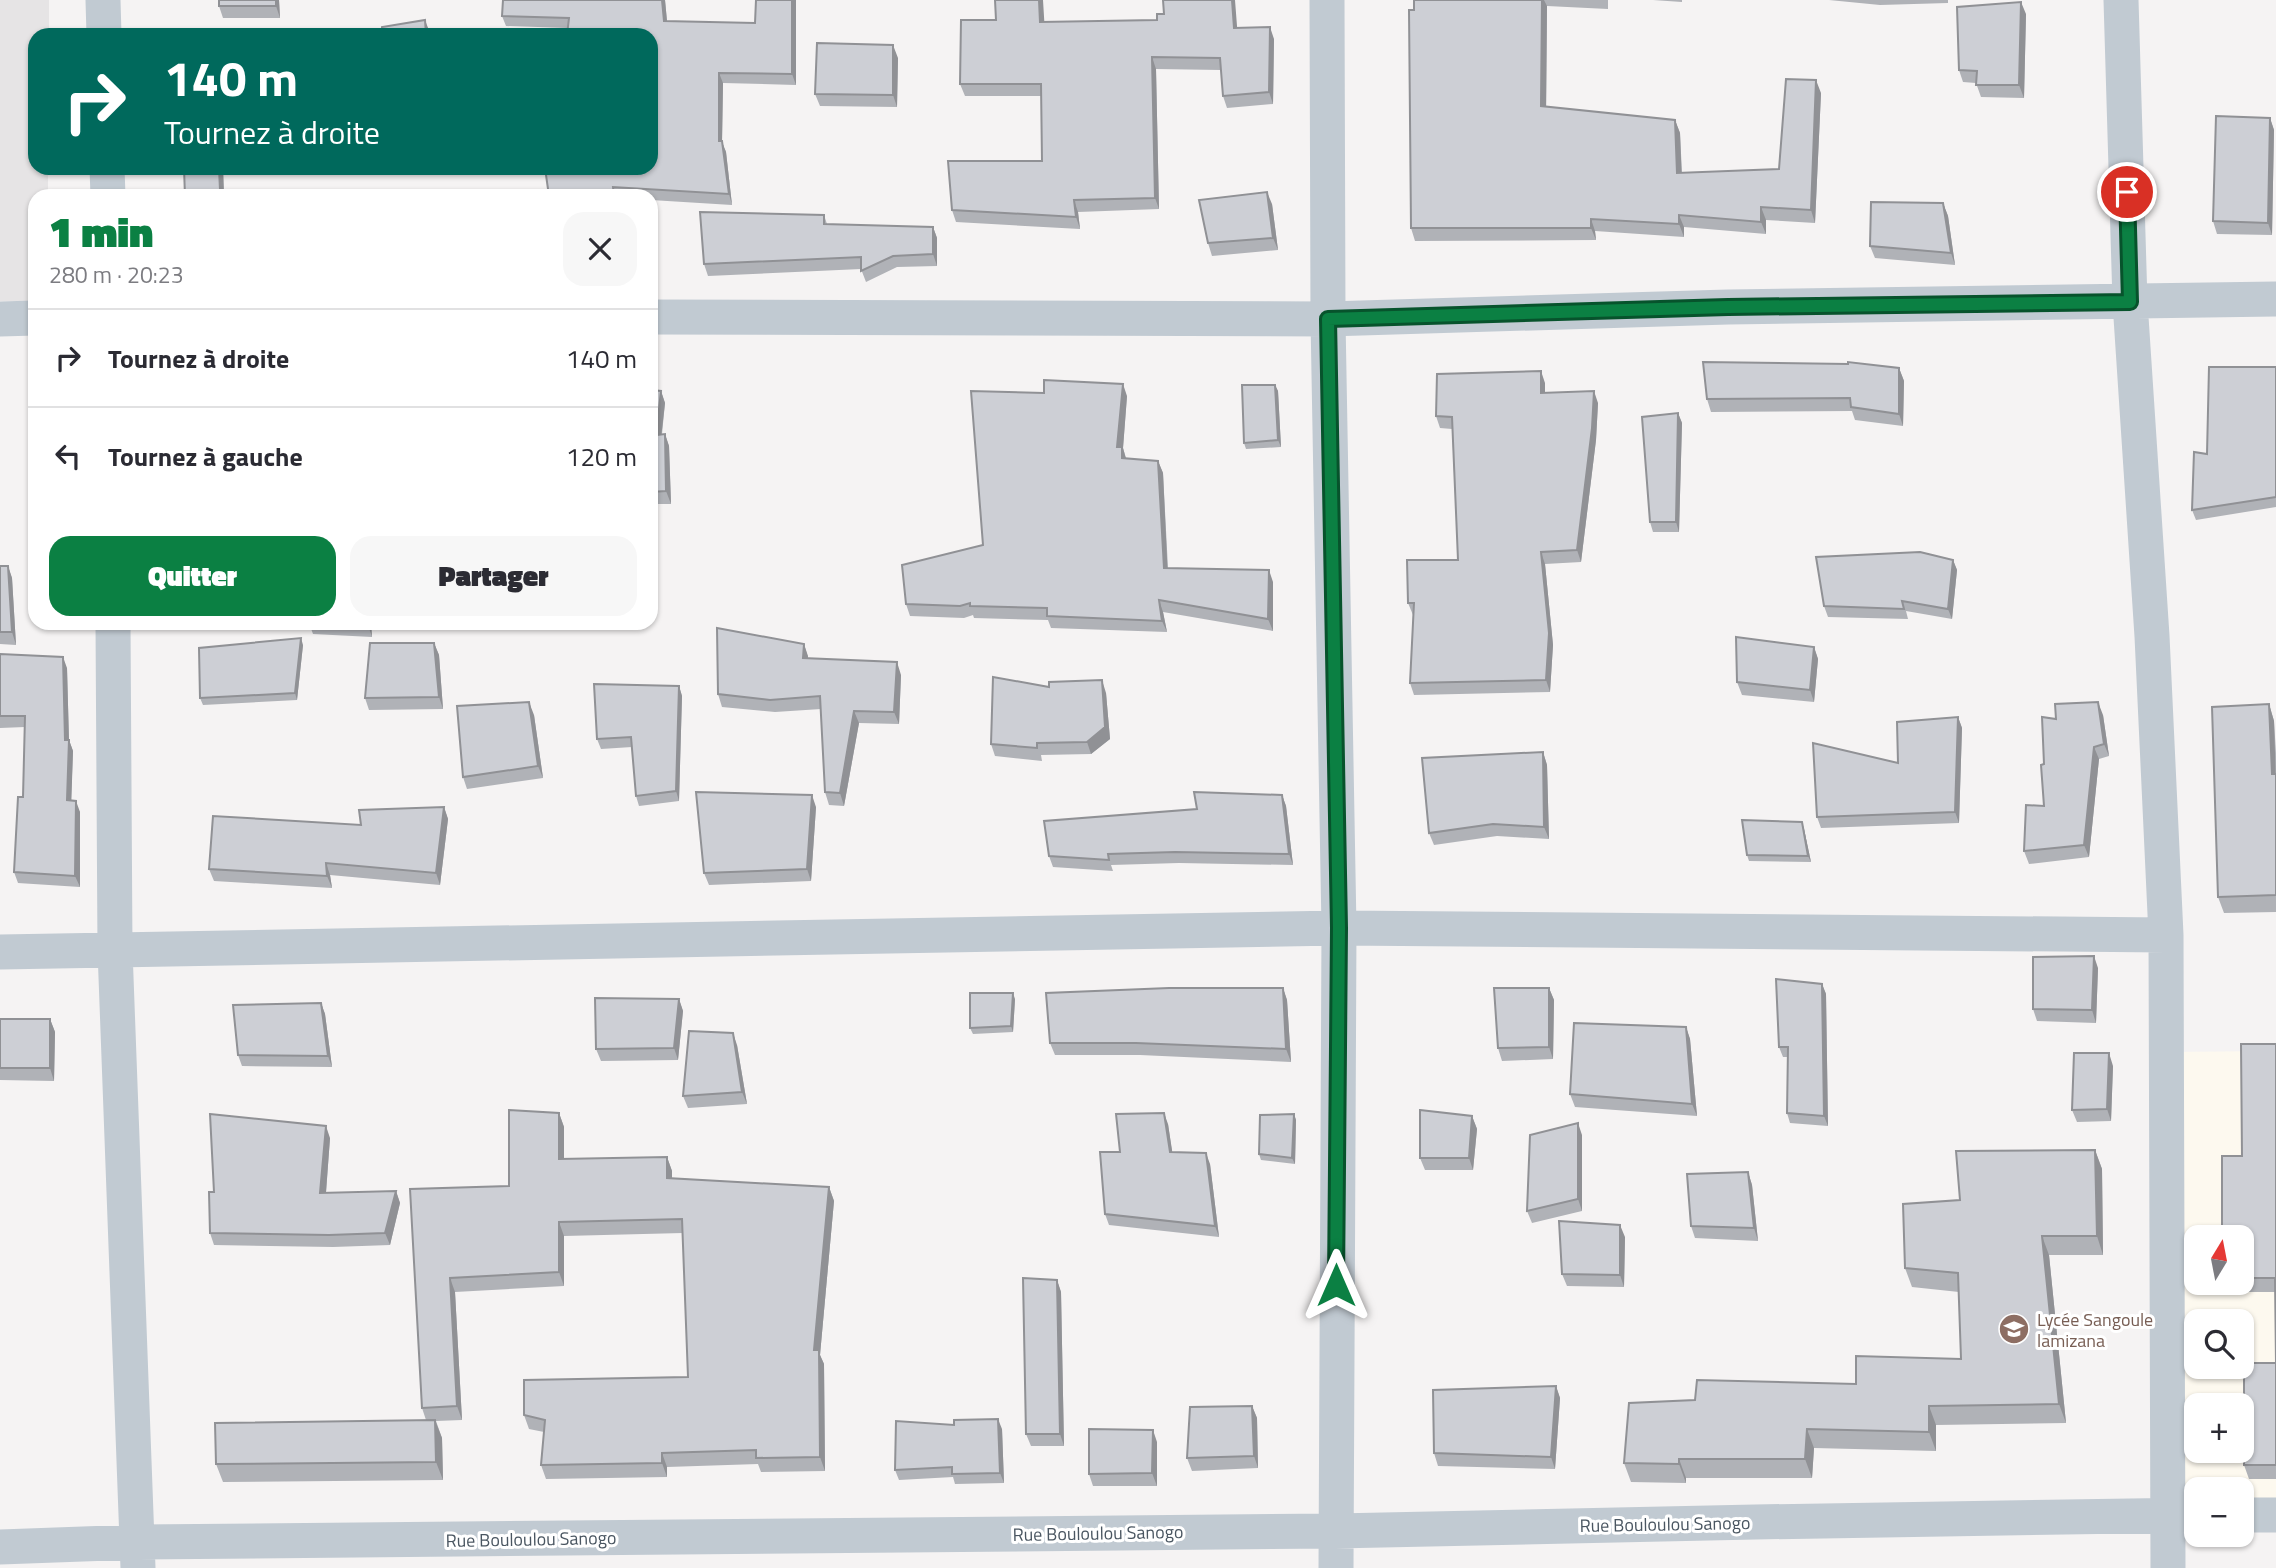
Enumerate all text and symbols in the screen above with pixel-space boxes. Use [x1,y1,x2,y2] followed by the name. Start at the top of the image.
[164,40,298,115] text: 140 m
[49,56,140,147] icon: right
[164,108,380,156] text: Tournez à droite
[2097,162,2157,222] pin
[2108,173,2146,211] icon: arrive
[49,199,153,263] text: 1 min
[563,212,637,286] button: close
[49,257,184,292] text: 280 m · 20:23
[49,339,87,377] icon: right
[108,339,289,378] text: Tournez à droite
[566,339,637,378] text: 140 m
[49,437,87,475] icon: left
[108,437,303,476] text: Tournez à gauche
[566,437,637,476] text: 120 m
[49,536,336,616] button: Quitter
[350,536,637,616] button: Partager
[2184,1225,2254,1295] north arrow
[2184,1225,2254,1547] map controls
[1299,1248,1373,1322] position arrow
[2037,1306,2153,1354] place label: Lycée Sangoule lamizana
[2184,1309,2254,1379] button: search
[1997,1312,2031,1346] school or university icon: Lycée Sangoule lamizana
[2184,1393,2254,1463] button: +
[2184,1477,2254,1547] button: −
[1579,1509,1751,1539] street label: Rue Bouloulou Sanogo
[1012,1518,1184,1548] street label: Rue Bouloulou Sanogo
[445,1524,617,1554] street label: Rue Bouloulou Sanogo

